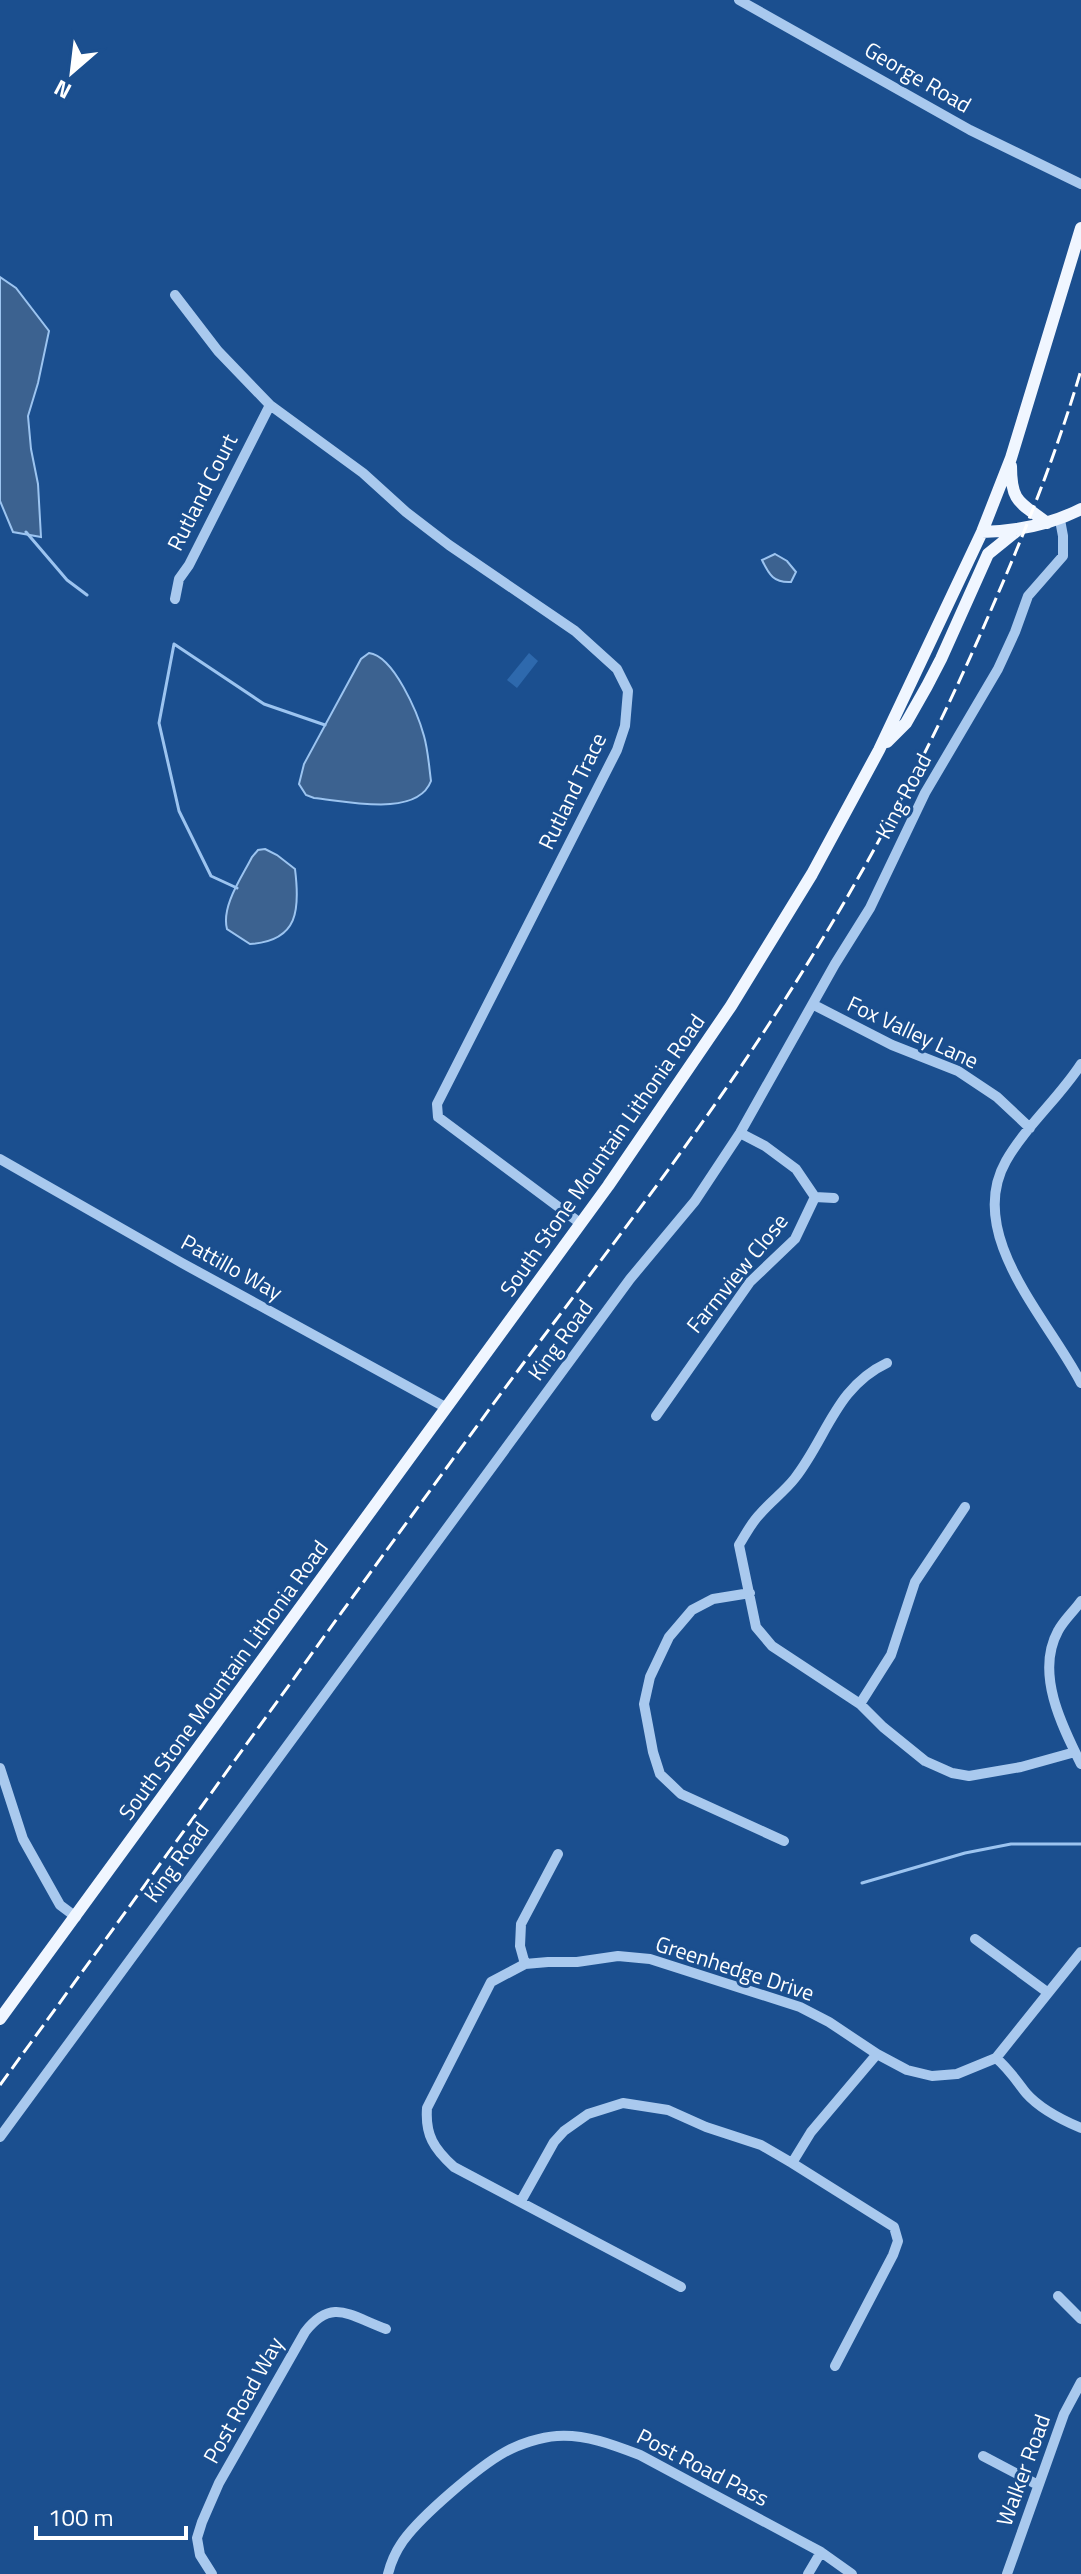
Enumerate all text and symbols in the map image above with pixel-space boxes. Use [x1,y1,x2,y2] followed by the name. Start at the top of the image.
[32,32,112,112] north arrow
[858,33,978,121] street label: George Road
[48,71,77,108] text: N
[158,427,246,557] street label: Rutland Court
[529,727,615,855] street label: Rutland Trace
[866,747,940,845] street label: King Road
[842,987,984,1077] street label: Fox Valley Lane
[491,1007,713,1303] street label: South Stone Mountain Lithonia Road
[678,1206,796,1340] street label: Farmview Close
[175,1225,289,1309] street label: Pattillo Way
[519,1292,601,1388] street label: King Road
[110,1533,336,1827] street label: South Stone Mountain Lithonia Road
[135,1814,217,1910] street label: King Road
[651,1926,819,2010] street label: Greenhedge Drive
[194,2330,292,2470] street label: Post Road Way
[987,2409,1059,2531] street label: Walker Road
[631,2419,775,2515] street label: Post Road Pass
[36,2490,186,2540] scale bar
[48,2499,114,2535] text: 100 m

